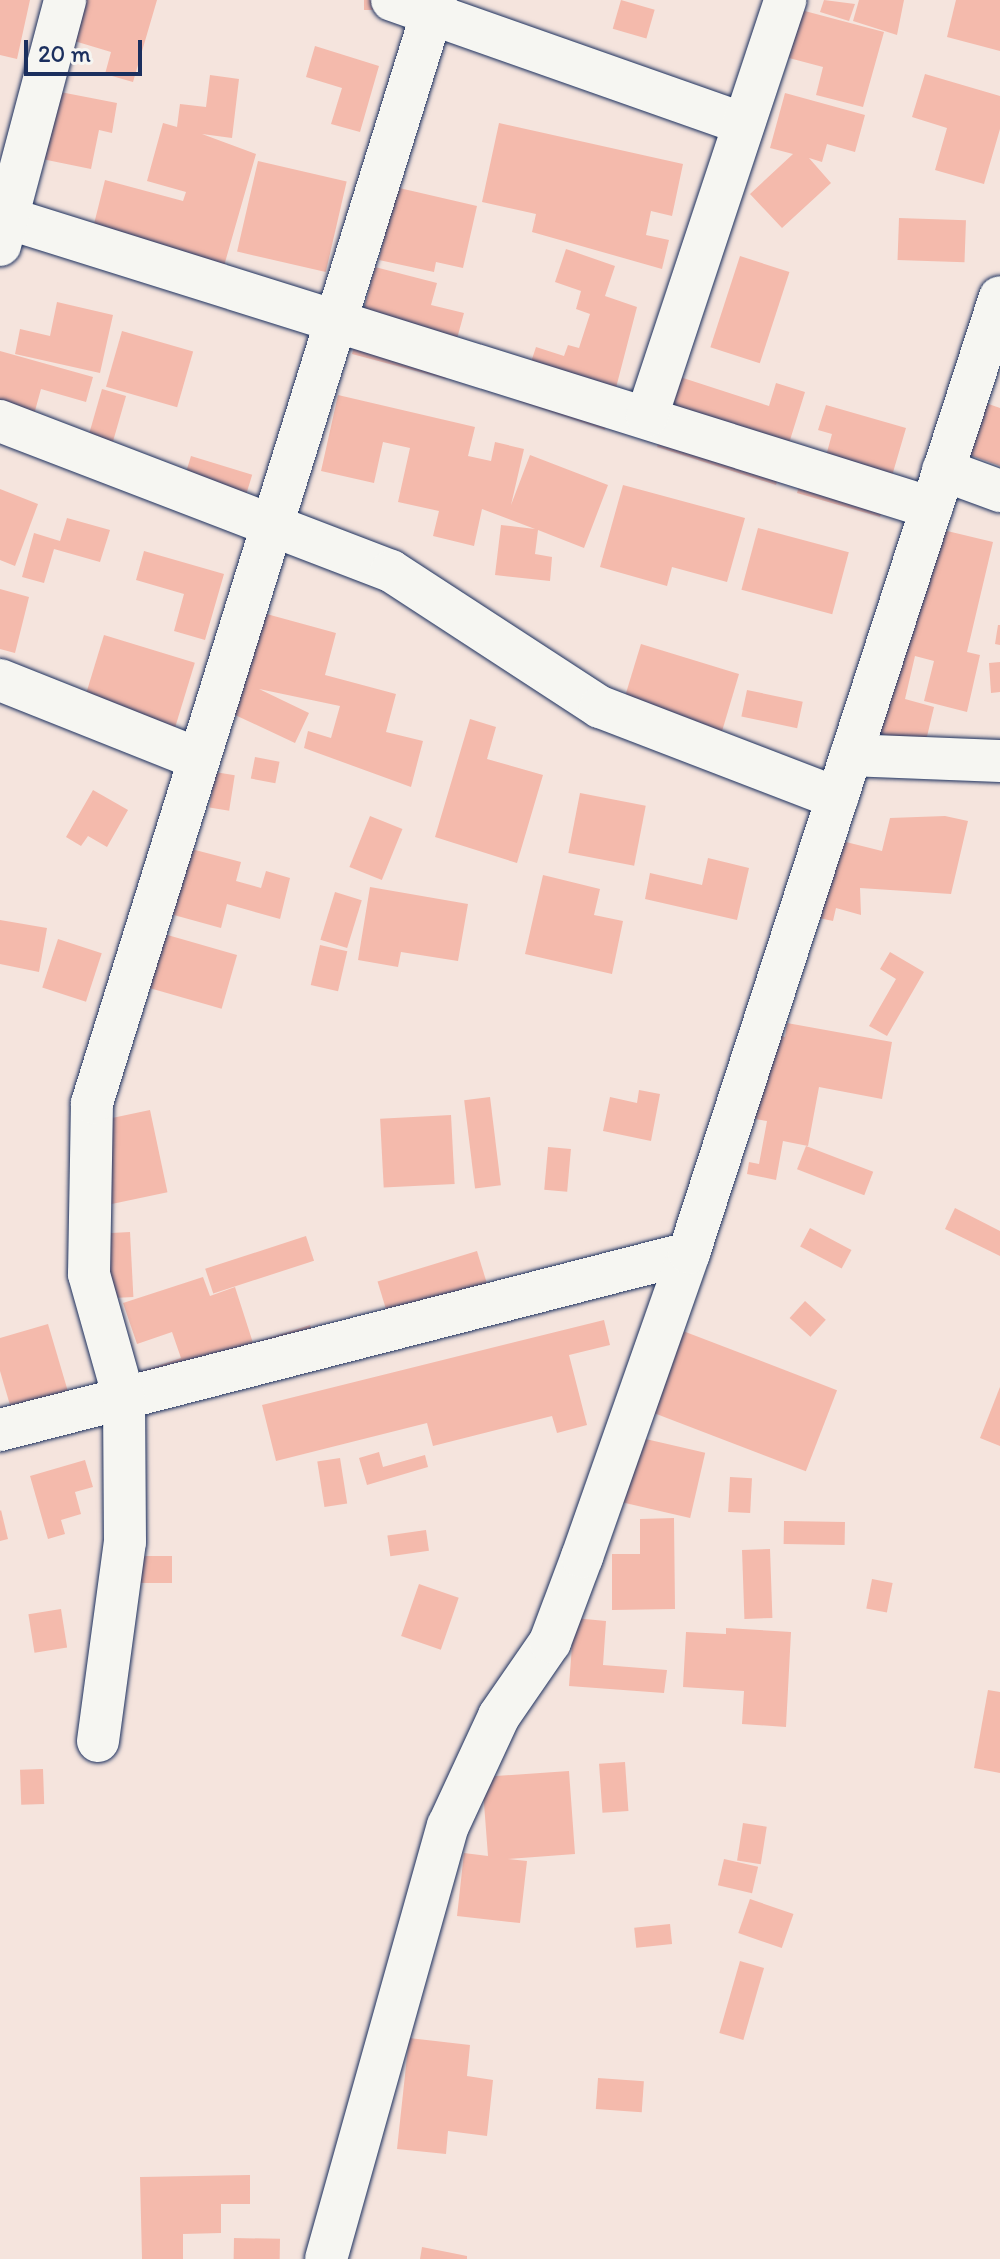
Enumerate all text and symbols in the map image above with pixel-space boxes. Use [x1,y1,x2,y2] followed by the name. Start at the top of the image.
[28,24,146,74] scale bar
[38,39,91,68] text: 20 m

